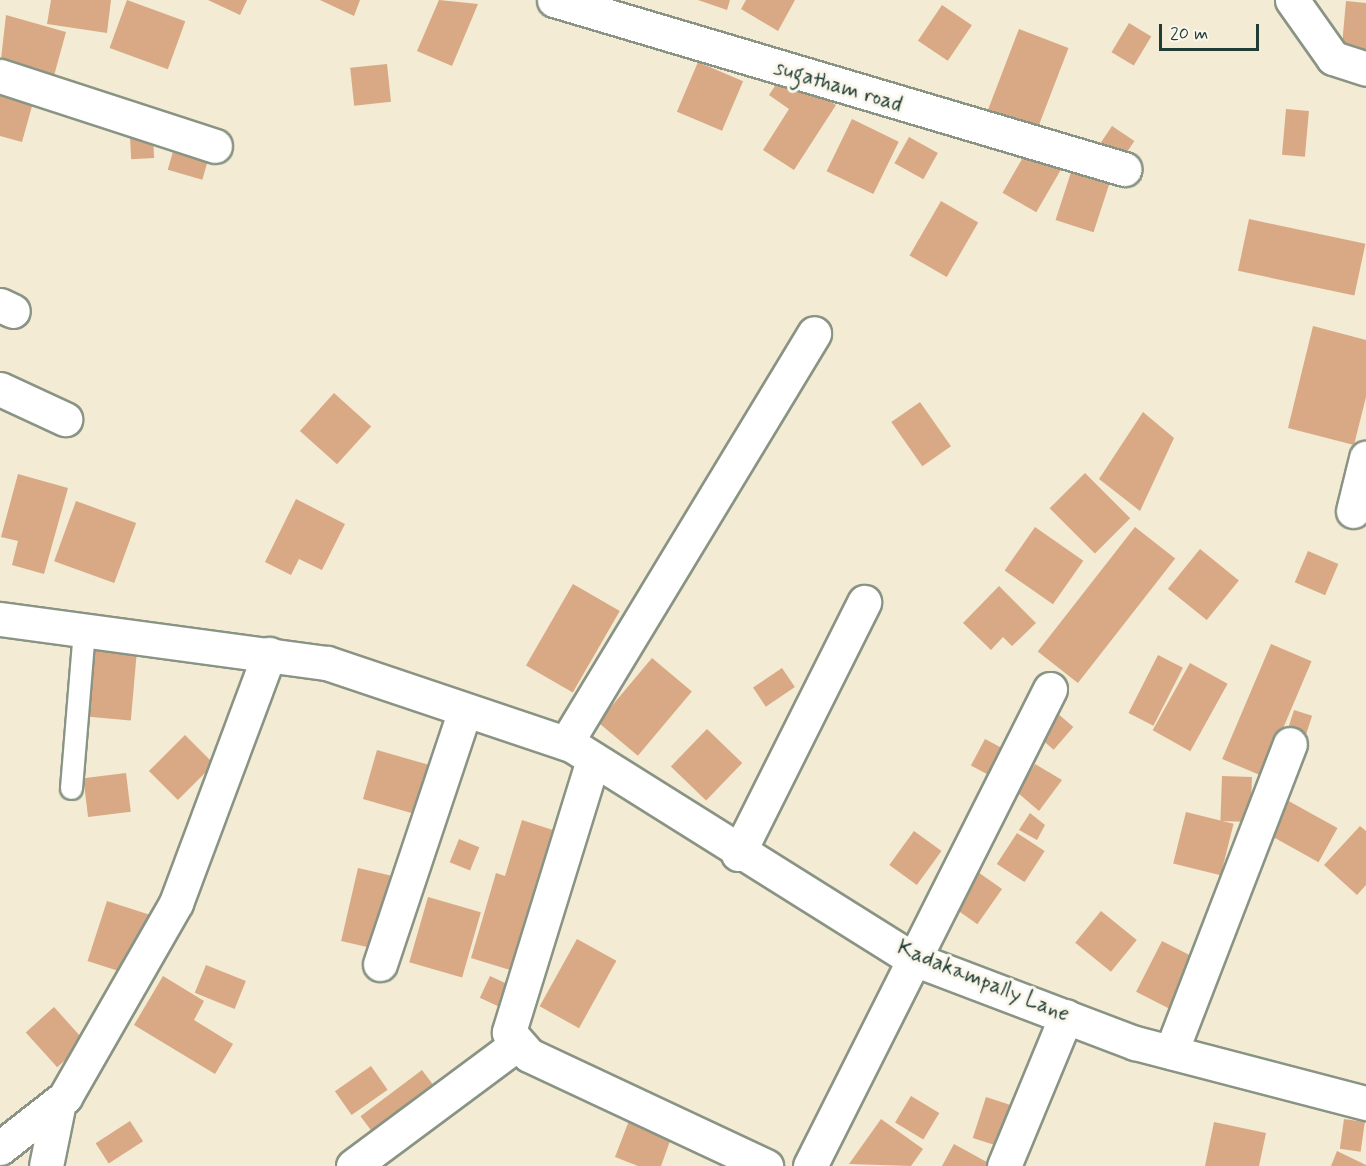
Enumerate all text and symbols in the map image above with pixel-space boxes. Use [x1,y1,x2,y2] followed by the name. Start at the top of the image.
[1162,12,1262,50] scale bar
[1170,22,1208,46] text: 20 m
[771,55,905,119] street label: sugatham road
[892,935,1074,1029] street label: Kadakampally Lane

